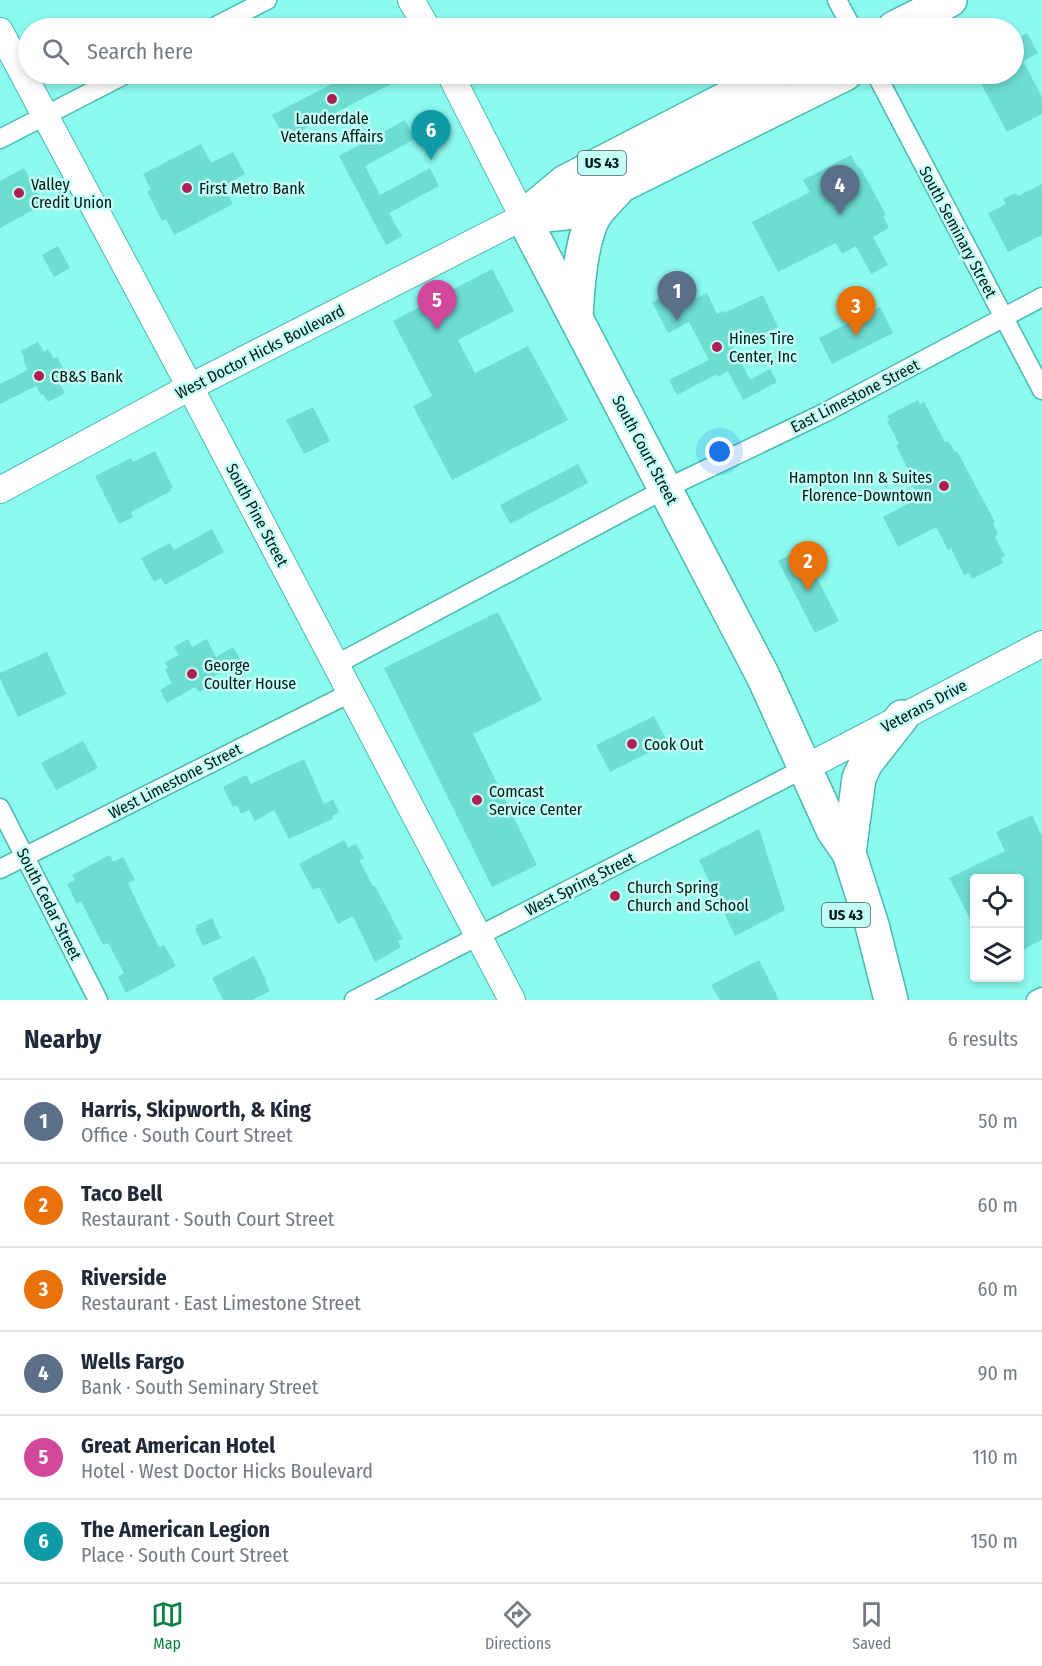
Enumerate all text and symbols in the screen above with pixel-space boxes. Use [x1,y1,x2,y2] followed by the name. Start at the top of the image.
[18,18,1024,84] search box
[39,35,72,68] icon: search
[87,38,193,65] text: Search here
[325,92,339,106] marker: Lauderdale Veterans Affairs
[281,109,383,146] place label: Lauderdale Veterans Affairs
[412,110,450,160] pin: 6
[578,151,626,175] road number: US 43
[915,163,1001,302] street label: South Seminary Street
[820,166,860,215] pin: 4
[31,175,112,212] place label: Valley Credit Union
[199,179,306,198] place label: First Metro Bank
[180,181,194,195] marker: First Metro Bank
[12,186,26,200] marker: Valley Credit Union
[658,272,696,321] pin: 1
[418,280,456,330] pin: 5
[836,286,876,336] pin: 3
[172,301,348,403] street label: West Doctor Hicks Boulevard
[729,329,797,366] place label: Hines Tire Center, Inc
[710,340,724,354] marker: Hines Tire Center, Inc
[787,355,923,437] street label: East Limestone Street
[51,367,123,386] place label: CB&S Bank
[32,369,46,383] marker: CB&S Bank
[608,392,682,508] street label: South Court Street
[705,437,734,466] your location
[222,460,293,570] street label: South Pine Street
[789,468,932,505] place label: Hampton Inn & Suites Florence-Downtown
[937,479,951,493] marker: Hampton Inn & Suites Florence-Downtown
[788,542,828,591] pin: 2
[204,656,296,693] place label: George Coulter House
[185,667,199,681] marker: George Coulter House
[878,675,970,737] street label: Veterans Drive
[644,735,704,754] place label: Cook Out
[625,737,639,751] marker: Cook Out
[105,739,245,823] street label: West Limestone Street
[489,782,583,819] place label: Comcast Service Center
[470,793,484,807] marker: Comcast Service Center
[13,845,86,964] street label: South Cedar Street
[522,848,639,920] street label: West Spring Street
[970,874,1024,982] map controls
[970,874,1024,928] button: locate
[627,878,749,915] place label: Church Spring Church and School
[608,889,622,903] marker: Church Spring Church and School
[822,903,870,927] road number: US 43
[970,928,1024,982] button: layers
[24,1024,101,1055] text: Nearby
[948,1027,1018,1051] text: 6 results
[81,1096,311,1123] text: Harris, Skipworth, & King
[39,1109,48,1133] text: 1
[978,1109,1018,1133] text: 50 m
[81,1123,293,1147] text: Office · South Court Street
[81,1180,163,1207] text: Taco Bell
[39,1193,48,1217] text: 2
[978,1193,1018,1217] text: 60 m
[81,1207,334,1231] text: Restaurant · South Court Street
[81,1264,167,1291] text: Riverside
[39,1277,48,1301] text: 3
[978,1277,1018,1301] text: 60 m
[81,1291,361,1315] text: Restaurant · East Limestone Street
[81,1348,185,1375] text: Wells Fargo
[38,1361,49,1385] text: 4
[978,1361,1018,1385] text: 90 m
[81,1375,318,1399] text: Bank · South Seminary Street
[81,1432,275,1459] text: Great American Hotel
[39,1445,48,1469] text: 5
[972,1445,1018,1469] text: 110 m
[81,1459,373,1483] text: Hotel · West Doctor Hicks Boulevard
[81,1516,270,1543] text: The American Legion
[38,1529,49,1553] text: 6
[971,1529,1018,1553] text: 150 m
[81,1543,289,1567] text: Place · South Court Street
[151,1598,184,1653] tab: Map
[485,1598,551,1653] tab: Directions
[852,1598,891,1653] tab: Saved

